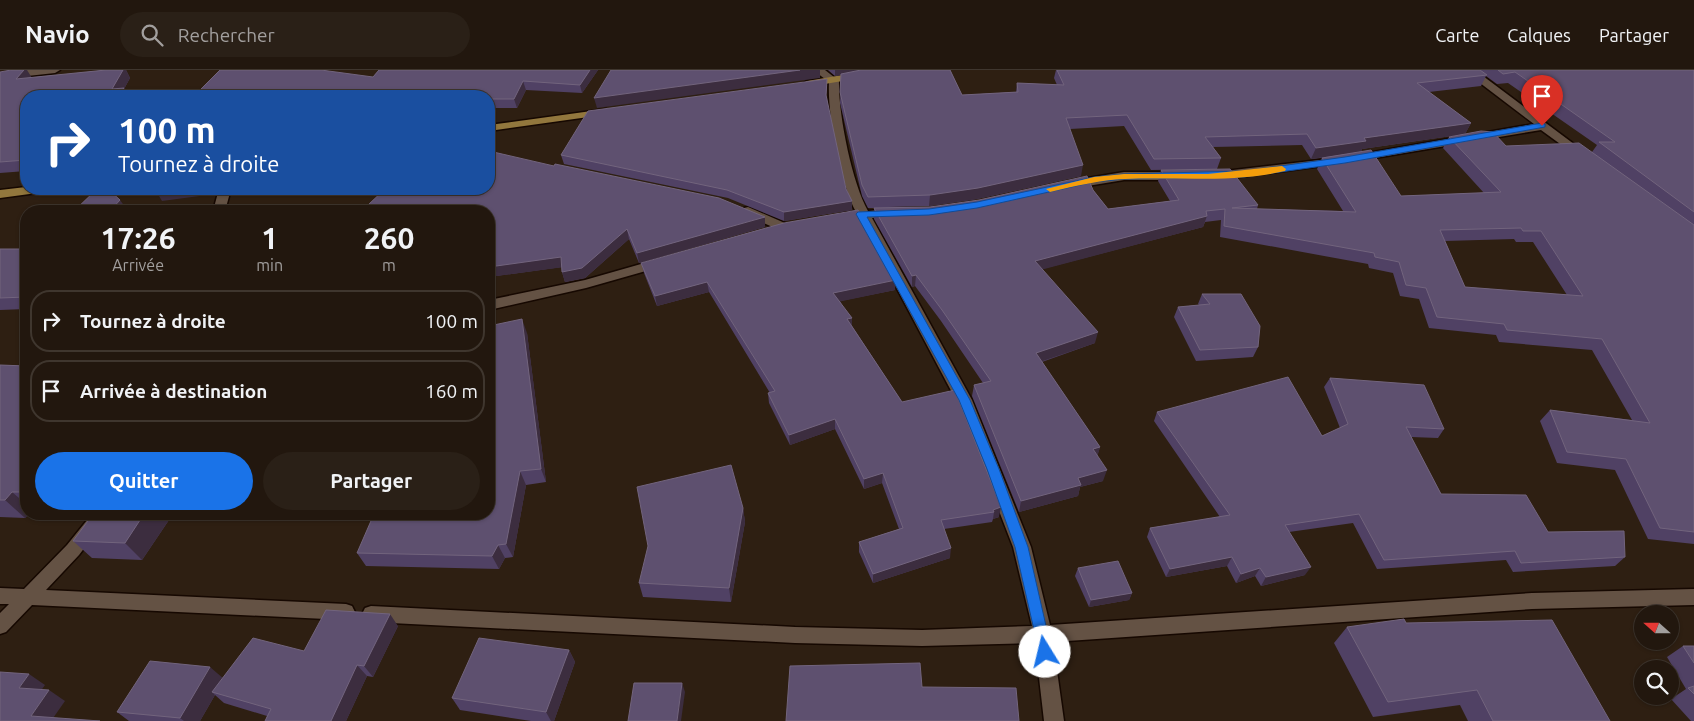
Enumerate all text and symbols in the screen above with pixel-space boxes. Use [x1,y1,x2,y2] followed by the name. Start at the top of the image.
[120,12,470,57] search box
[25,21,90,48] text: Navio
[138,21,166,49] icon: search
[178,24,275,46] text: Rechercher
[1435,25,1479,45] text: Carte
[1507,25,1571,45] text: Calques
[1599,25,1669,45] text: Partager
[1521,75,1563,126] pin
[1528,82,1556,110] icon: arrive
[35,110,100,175] icon: right
[118,110,216,150] text: 100 m
[118,151,279,176] text: Tournez à droite
[101,221,176,255] text: 17:26
[261,221,278,255] text: 1
[364,221,414,255] text: 260
[112,256,164,274] text: Arrivée
[256,256,283,274] text: min
[382,256,396,274] text: m
[37,307,65,335] icon: right
[80,310,226,332] text: Tournez à droite
[425,310,478,332] text: 100 m
[37,377,65,405] icon: arrive
[80,380,267,402] text: Arrivée à destination
[425,380,478,402] text: 160 m
[35,452,253,510] button: Quitter
[263,452,480,510] button: Partager
[1634,605,1679,650] north arrow
[1634,605,1679,705] map controls
[1018,625,1070,677] position arrow
[1634,660,1679,705] button: search

